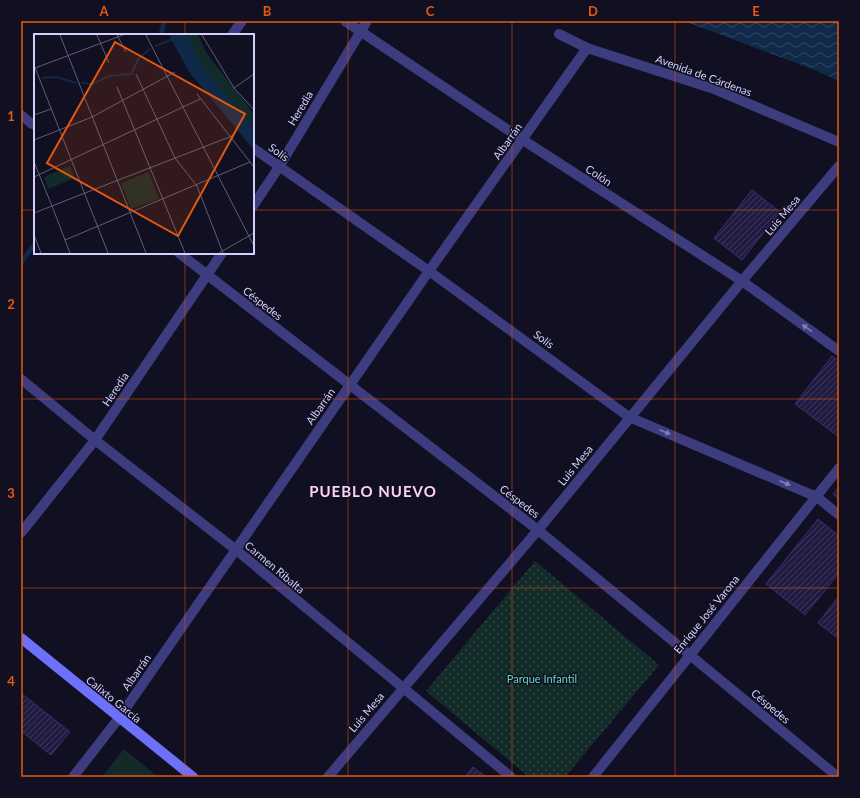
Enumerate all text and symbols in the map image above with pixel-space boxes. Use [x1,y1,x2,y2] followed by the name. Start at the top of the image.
[98,3,109,19] text: A
[263,3,272,19] text: B
[426,3,435,19] text: C
[588,3,598,19] text: D
[752,3,760,19] text: E
[34,34,254,254] inset map
[654,52,754,99] street label: Avenida de Cárdenas
[285,88,315,128] street label: Heredia
[7,108,15,124] text: 1
[490,120,524,162] street label: Albarrán
[266,140,292,164] street label: Solís
[584,162,614,188] street label: Colón
[762,193,802,237] street label: Luis Mesa
[241,284,286,323] street label: Céspedes
[7,296,15,312] text: 2
[802,324,813,333] one-way arrow
[531,327,557,351] street label: Solís
[99,370,131,408] street label: Heredia
[303,385,337,427] street label: Albarrán
[660,430,672,436] one-way arrow
[555,442,595,488] street label: Luis Mesa
[779,480,791,486] one-way arrow
[309,482,437,500] district label: PUEBLO NUEVO
[498,482,543,520] street label: Céspedes
[7,485,15,501] text: 3
[243,538,307,596] street label: Carmen Ribalta
[670,572,742,656] street label: Enrique José Varona
[119,651,153,693] street label: Albarrán
[507,672,577,685] park label: Parque Infantil
[7,673,15,689] text: 4
[84,673,144,725] street label: Calixto García
[749,686,793,726] street label: Céspedes
[346,690,386,734] street label: Luis Mesa

